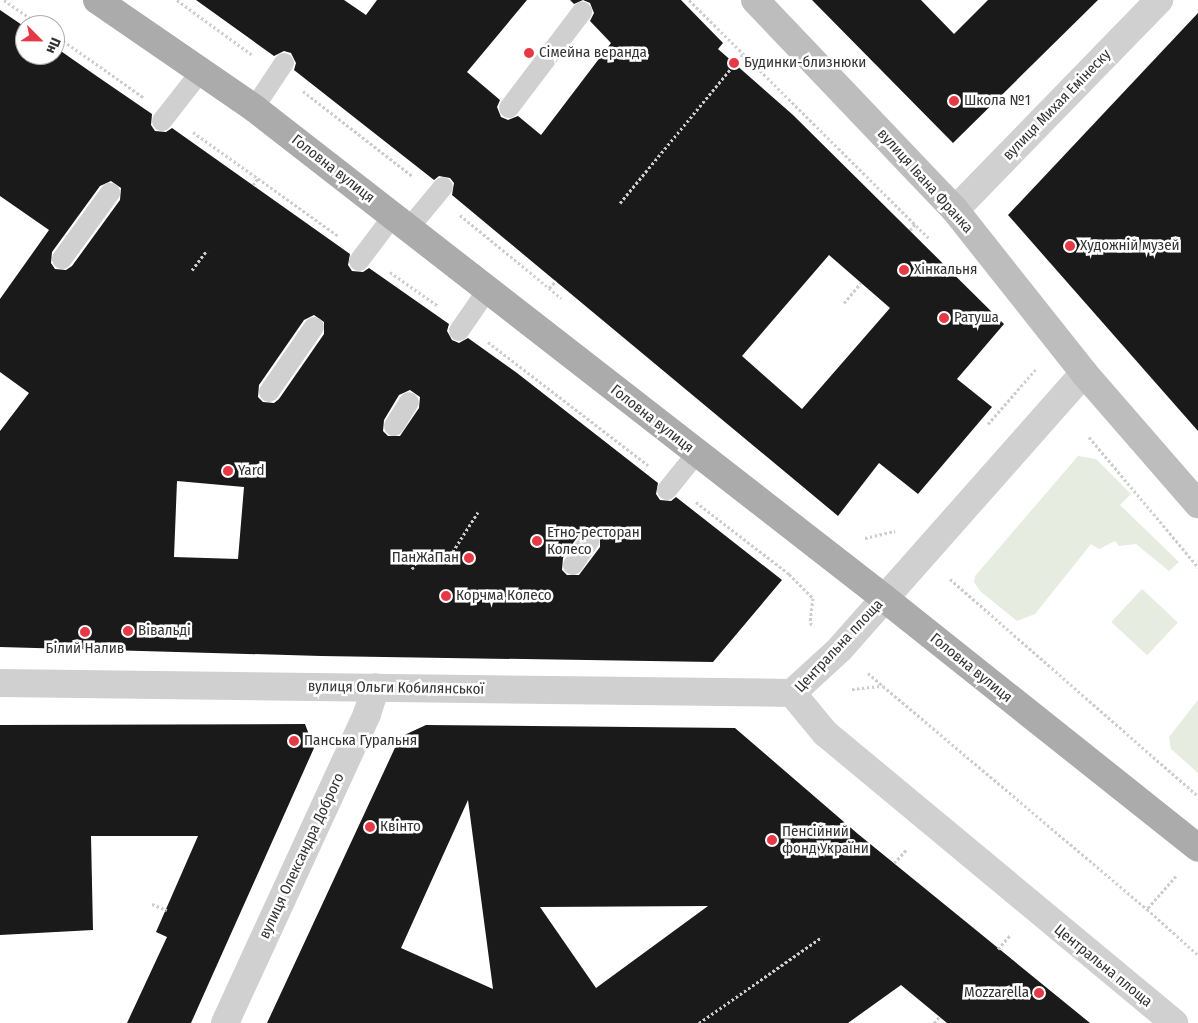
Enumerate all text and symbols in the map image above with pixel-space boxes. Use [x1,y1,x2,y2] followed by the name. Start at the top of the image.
[15,15,65,65] north arrow
[42,35,64,56] text: Пн
[539,44,647,62] place label: Сімейна веранда
[999,46,1115,164] street label: вулиця Михая Емінеску
[523,47,535,59] marker: Сімейна веранда
[744,54,866,72] place label: Будинки-близнюки
[728,57,740,69] marker: Будинки-близнюки
[964,92,1031,110] place label: Школа №1
[948,95,960,107] marker: Школа №1
[873,125,977,237] street label: вулиця Івана Франка
[288,131,378,207] street label: Головна вулиця
[1080,237,1180,255] place label: Художній музей
[1064,240,1076,252] marker: Художній музей
[914,261,977,279] place label: Хінкальня
[898,264,910,276] marker: Хінкальня
[954,309,999,327] place label: Ратуша
[938,312,950,324] marker: Ратуша
[607,381,697,457] street label: Головна вулиця
[238,462,264,480] place label: Yard
[222,465,234,477] marker: Yard
[547,523,640,558] place label: Етно-ресторан Колесо
[531,535,543,547] marker: Етно-ресторан Колесо
[392,549,459,567] place label: ПанЖаПан
[463,552,475,564] marker: ПанЖаПан
[456,587,552,605] place label: Корчма Колесо
[440,590,452,602] marker: Корчма Колесо
[791,596,887,696] street label: Центральна площа
[138,622,191,640] place label: Вівальді
[122,625,134,637] marker: Вівальді
[79,626,91,638] marker: Білий Налив
[926,629,1016,707] street label: Головна вулиця
[46,640,124,658] place label: Білий Налив
[308,677,484,699] street label: вулиця Ольги Кобилянської
[304,732,417,750] place label: Панська Гуральня
[288,735,300,747] marker: Панська Гуральня
[256,770,348,942] street label: вулиця Олександра Доброго
[380,818,421,836] place label: Квінто
[364,821,376,833] marker: Квінто
[782,822,869,857] place label: Пенсійний фонд України
[766,834,778,846] marker: Пенсійний фонд України
[1050,921,1156,1011] street label: Центральна площа
[964,984,1029,1002] place label: Mozzarella
[1033,987,1045,999] marker: Mozzarella

